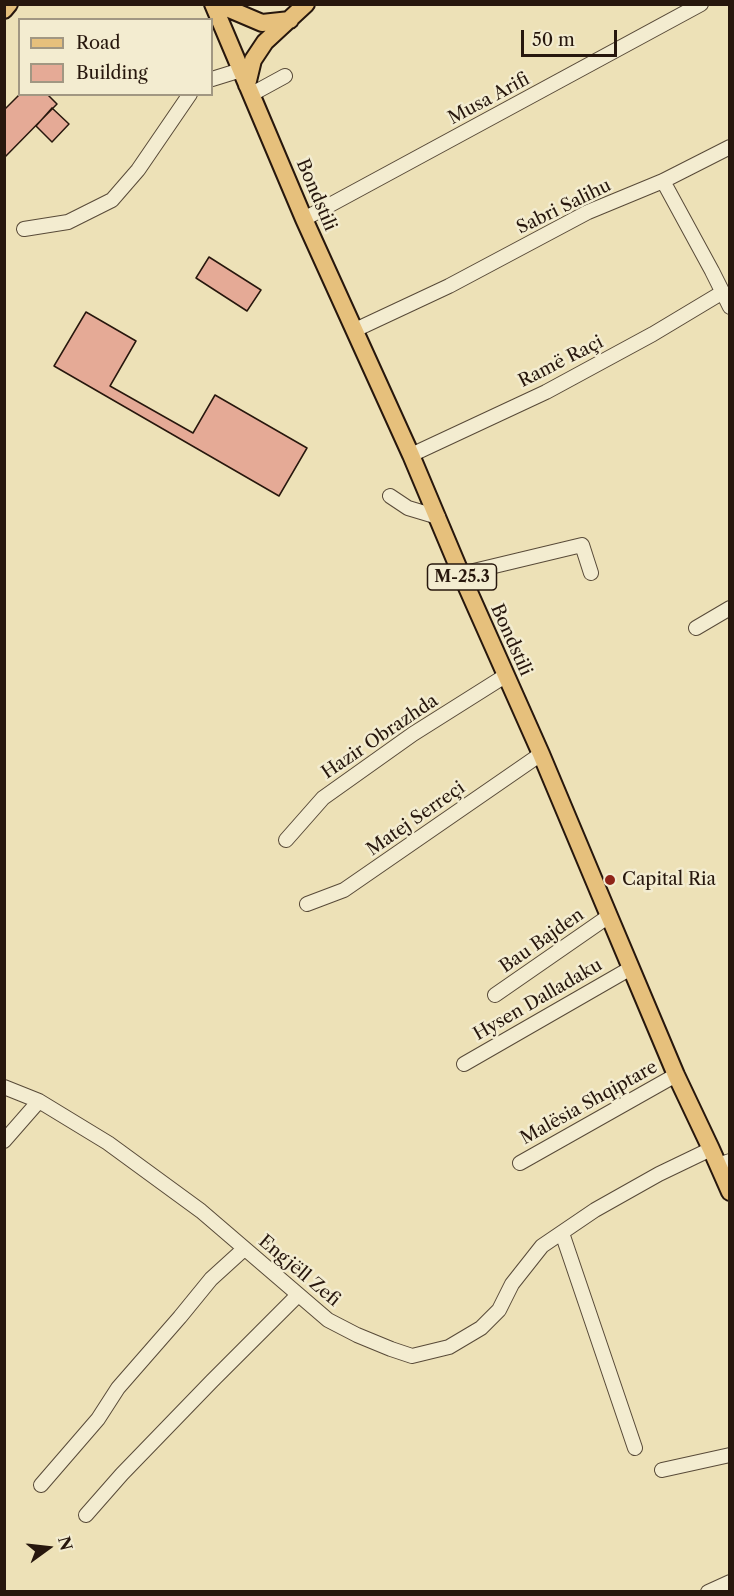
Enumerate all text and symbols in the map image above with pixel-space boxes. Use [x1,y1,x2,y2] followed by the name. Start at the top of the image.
[18,18,213,96] legend
[524,18,620,56] scale bar
[532,29,575,51] text: 50 m
[76,32,121,54] text: Road
[76,62,148,84] text: Building
[445,69,533,129] street label: Musa Arifi
[291,156,341,234] street label: Bondstili
[513,175,615,239] street label: Sabri Salihu
[515,331,607,393] street label: Ramë Raçi
[428,564,496,590] road number: M-25.3
[486,601,536,679] street label: Bondstili
[318,690,442,784] street label: Hazir Obrazhda
[363,777,469,861] street label: Matej Serreçi
[622,869,716,891] place label: Capital Ria
[603,873,617,887] marker: Capital Ria
[496,904,588,978] street label: Bau Bajden
[470,954,606,1046] street label: Hysen Dalladaku
[517,1056,661,1150] street label: Malësia Shqiptare
[254,1231,344,1311] street label: Engjëll Zefi
[18,1518,78,1578] north arrow
[54,1534,77,1553] text: N

